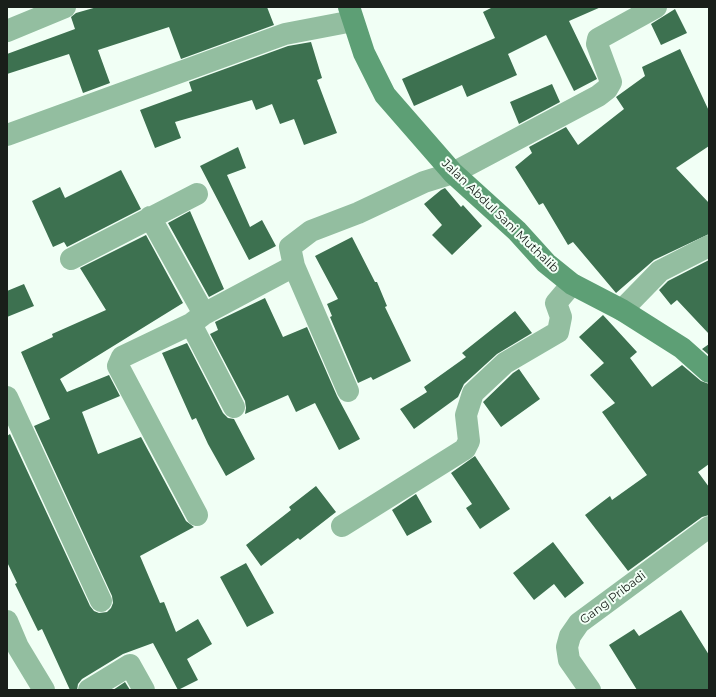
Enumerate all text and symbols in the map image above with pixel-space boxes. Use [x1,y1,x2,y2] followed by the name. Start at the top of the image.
[438,156,562,276] street label: Jalan Abdul Sani Muthalib
[577,569,649,627] street label: Gang Pribadi

